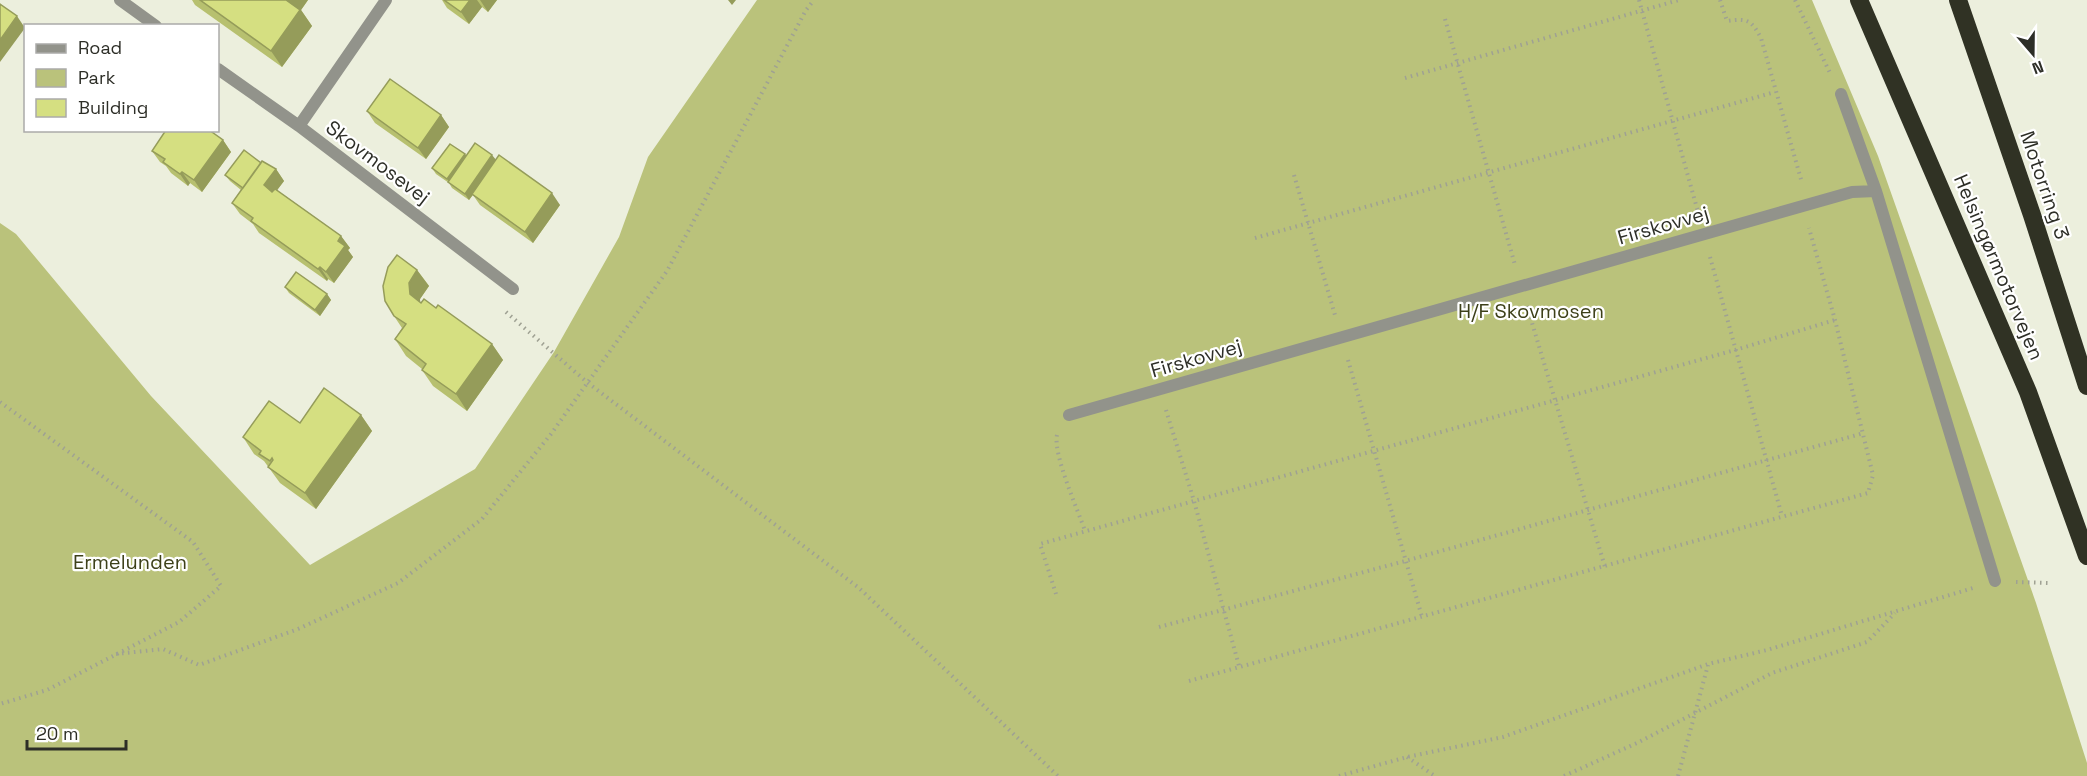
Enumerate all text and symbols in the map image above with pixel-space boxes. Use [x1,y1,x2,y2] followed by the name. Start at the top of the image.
[24,24,219,132] legend
[2003,24,2063,84] north arrow
[78,36,122,59] text: Road
[2029,56,2047,79] text: N
[78,66,116,89] text: Park
[78,96,148,119] text: Building
[321,114,435,210] street label: Skovmosevej
[2014,127,2076,243] street label: Motorring 3
[1948,170,2050,364] street label: Helsingørmotorvejen
[1614,200,1712,250] street label: Firskovvej
[1458,298,1604,324] park label: H/F Skovmosen
[1147,333,1245,383] street label: Firskovvej
[73,549,187,575] park label: Ermelunden
[27,713,126,751] scale bar
[36,722,79,745] text: 20 m

